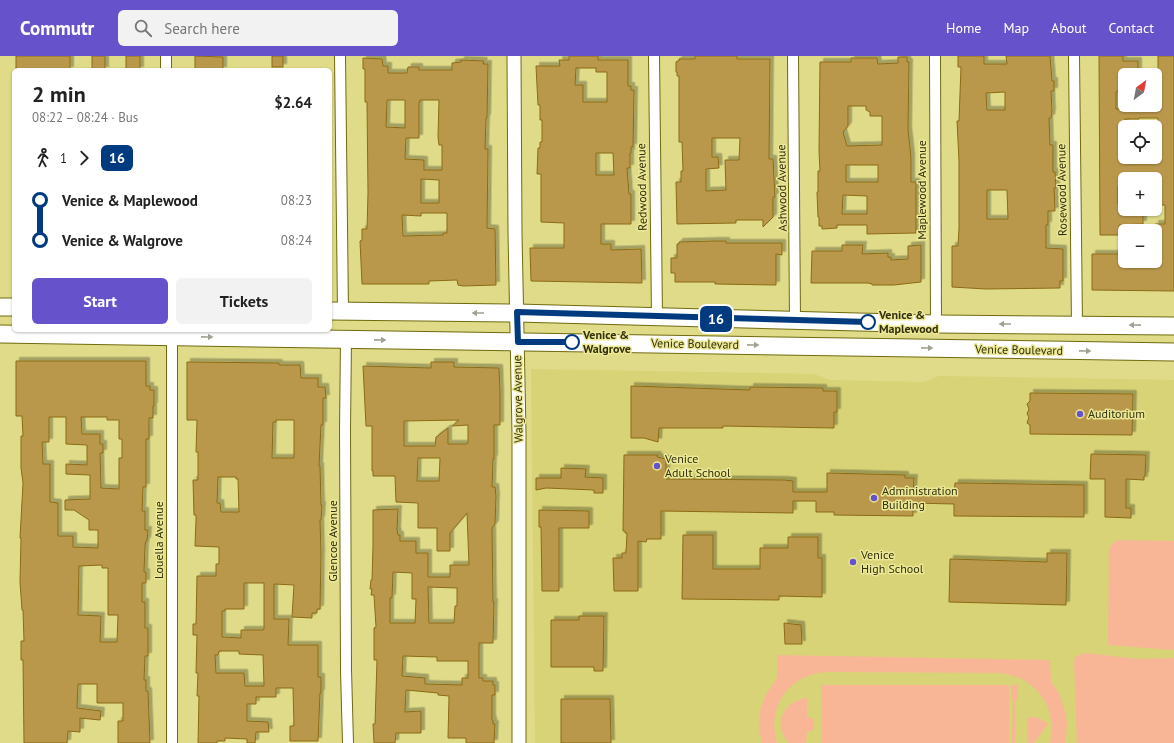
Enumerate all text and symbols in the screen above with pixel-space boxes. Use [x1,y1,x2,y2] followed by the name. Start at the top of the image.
[118,10,398,46] search box
[20,16,94,40] text: Commutr
[132,17,154,39] icon: search
[164,19,240,38] text: Search here
[946,19,981,37] text: Home
[1003,19,1029,37] text: Map
[1051,19,1087,37] text: About
[1109,19,1154,37] text: Contact
[1118,68,1162,112] north arrow
[1118,68,1162,268] map controls
[32,80,86,108] text: 2 min
[274,93,312,112] text: $2.64
[32,109,138,126] text: 08:22 – 08:24 · Bus
[1118,120,1162,164] button: locate
[914,140,929,240] street label: Maplewood Avenue
[633,143,650,231] street label: Redwood Avenue
[773,144,790,232] street label: Ashwood Avenue
[1053,144,1070,236] street label: Rosewood Avenue
[32,147,54,169] icon: walk
[73,147,95,169] icon: forward
[109,149,125,167] text: 16
[60,150,67,167] text: 1
[1118,172,1162,216] button: +
[62,191,198,210] text: Venice & Maplewood
[281,192,312,209] text: 08:23
[1118,224,1162,268] button: −
[62,231,183,250] text: Venice & Walgrove
[281,232,312,249] text: 08:24
[32,278,168,324] button: Start
[176,278,312,324] button: Tickets
[698,306,734,332] line badge: 16
[878,307,939,336] place label: Venice & Maplewood
[472,309,484,316] one-way arrow
[708,310,724,328] text: 16
[860,314,876,330] marker: Venice & Maplewood
[998,321,1011,327] one-way arrow
[1129,322,1141,329] one-way arrow
[582,327,631,356] place label: Venice & Walgrove
[201,334,214,340] one-way arrow
[564,334,580,350] marker: Venice & Walgrove
[650,335,739,352] street label: Venice Boulevard
[374,337,387,343] one-way arrow
[974,341,1063,358] street label: Venice Boulevard
[747,342,760,348] one-way arrow
[921,345,934,351] one-way arrow
[1079,348,1092,354] one-way arrow
[509,355,526,443] street label: Walgrove Avenue
[1088,406,1145,421] place label: Auditorium
[1075,409,1085,419] marker: Auditorium
[664,451,731,480] place label: Venice Adult School
[652,461,662,471] marker: Venice Adult School
[882,483,958,512] place label: Administration Building
[869,493,879,503] marker: Administration Building
[325,500,340,582] street label: Glencoe Avenue
[151,501,166,579] street label: Louella Avenue
[860,547,924,576] place label: Venice High School
[848,557,858,567] marker: Venice High School

